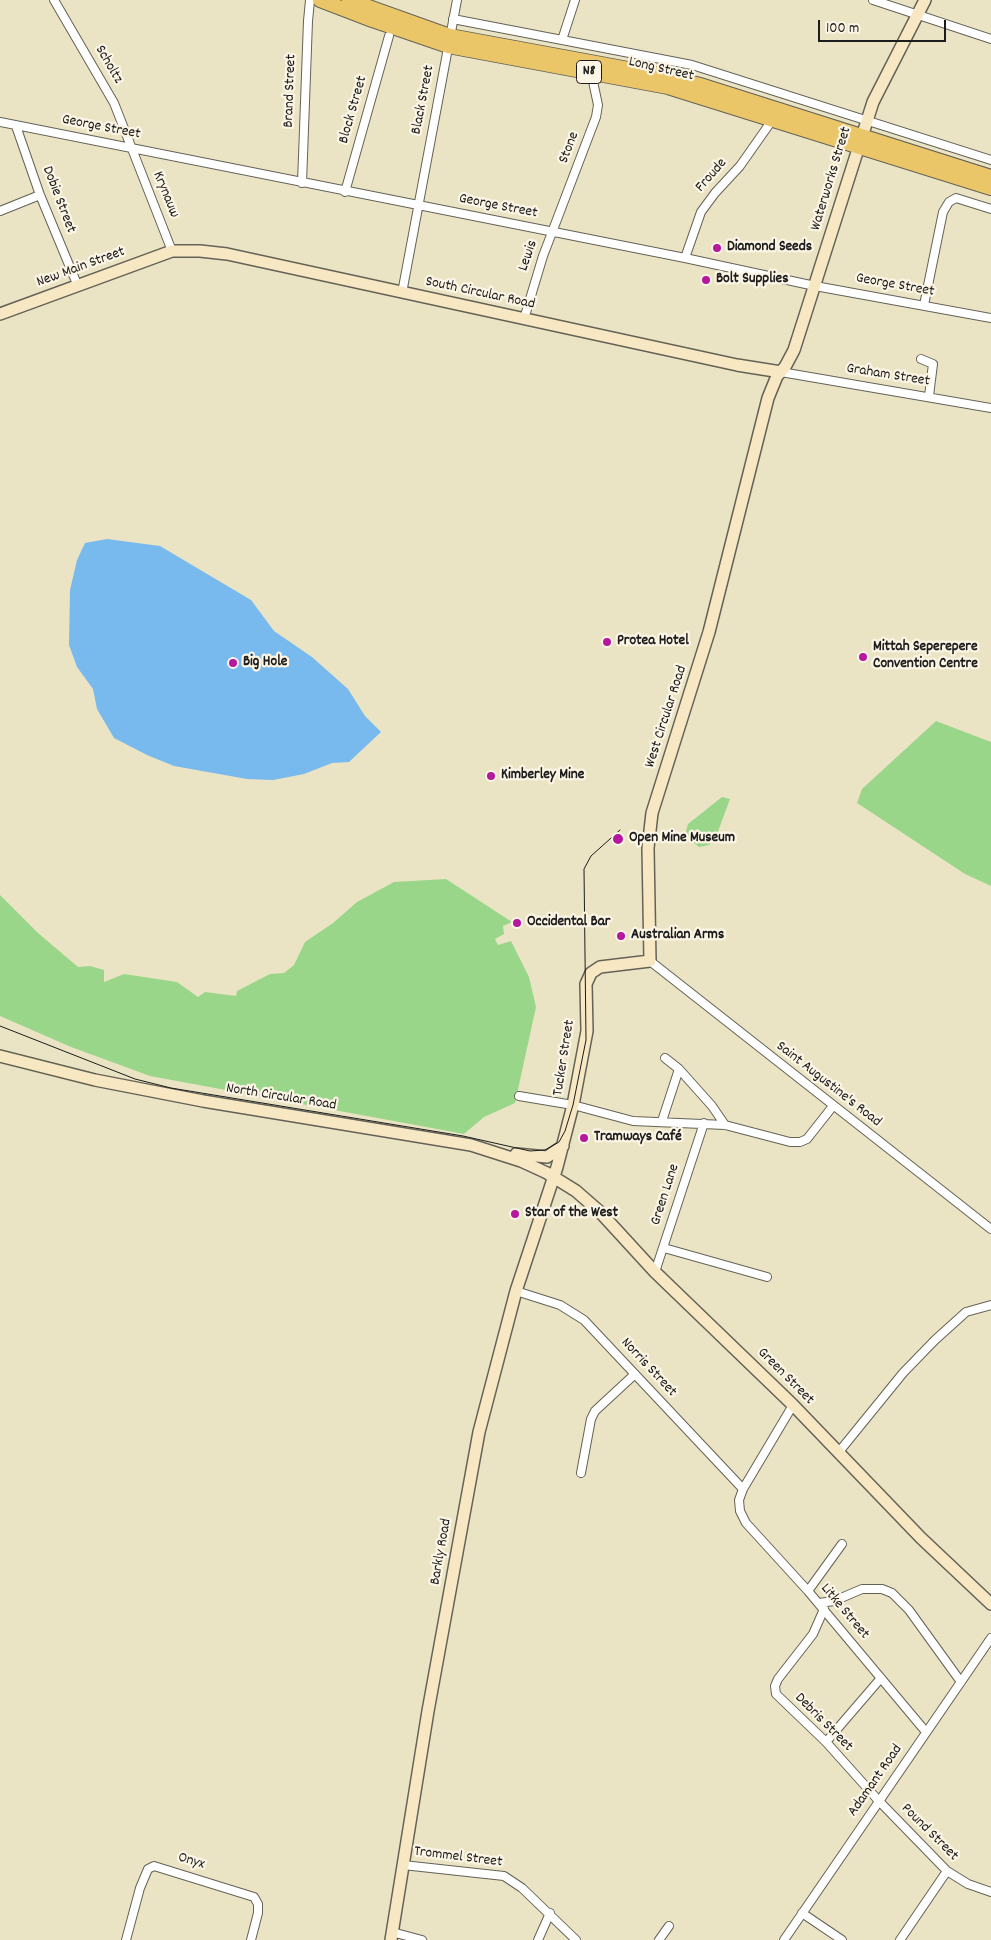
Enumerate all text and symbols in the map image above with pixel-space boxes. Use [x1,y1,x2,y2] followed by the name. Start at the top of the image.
[821,10,948,42] scale bar
[826,18,859,40] text: 100 m
[90,43,126,87] street label: Scholtz
[281,54,301,128] street label: Brand Street
[627,54,695,86] street label: Long Street
[576,61,602,84] road number: N8
[409,64,439,136] street label: Black Street
[336,74,372,146] street label: Block Street
[60,112,142,144] street label: George Street
[808,125,856,233] street label: Waterworks Street
[556,130,584,166] street label: Stone
[692,155,732,197] street label: Froude
[37,164,79,236] street label: Dobie Street
[148,169,182,221] street label: Krynauw
[457,191,539,223] street label: George Street
[515,238,543,274] street label: Lewis
[727,239,812,257] place label: Diamond Seeds
[711,242,723,254] marker: Diamond Seeds
[34,244,128,292] street label: New Main Street
[854,270,936,302] street label: George Street
[716,271,788,289] place label: Bolt Supplies
[424,274,536,314] street label: South Circular Road
[700,274,712,286] marker: Bolt Supplies
[845,361,931,391] street label: Graham Street
[617,633,689,651] place label: Protea Hotel
[601,636,613,648] marker: Protea Hotel
[873,639,978,674] place label: Mittah Seperepere Convention Centre
[857,651,869,663] marker: Mittah Seperepere Convention Centre
[243,654,287,672] place label: Big Hole
[227,657,239,669] marker: Big Hole
[642,664,692,770] street label: West Circular Road
[501,767,584,785] place label: Kimberley Mine
[485,770,497,782] marker: Kimberley Mine
[629,830,735,848] place label: Open Mine Museum
[611,832,625,846] marker: Open Mine Museum
[527,914,610,932] place label: Occidental Bar
[511,917,523,929] marker: Occidental Bar
[631,927,724,945] place label: Australian Arms
[615,930,627,942] marker: Australian Arms
[550,1019,580,1097] street label: Tucker Street
[772,1038,884,1132] street label: Saint Augustine's Road
[225,1080,337,1116] street label: North Circular Road
[594,1129,682,1147] place label: Tramways Café
[578,1132,590,1144] marker: Tramways Café
[648,1162,684,1228] street label: Green Lane
[525,1205,618,1223] place label: Star of the West
[509,1208,521,1220] marker: Star of the West
[616,1335,680,1401] street label: Norris Street
[753,1345,817,1409] street label: Green Street
[427,1517,457,1587] street label: Barkly Road
[816,1581,872,1643] street label: Litke Street
[790,1690,856,1756] street label: Debris Street
[845,1742,907,1820] street label: Adamant Road
[897,1801,961,1865] street label: Pound Street
[413,1844,503,1872] street label: Trommel Street
[175,1849,207,1875] street label: Onyx

